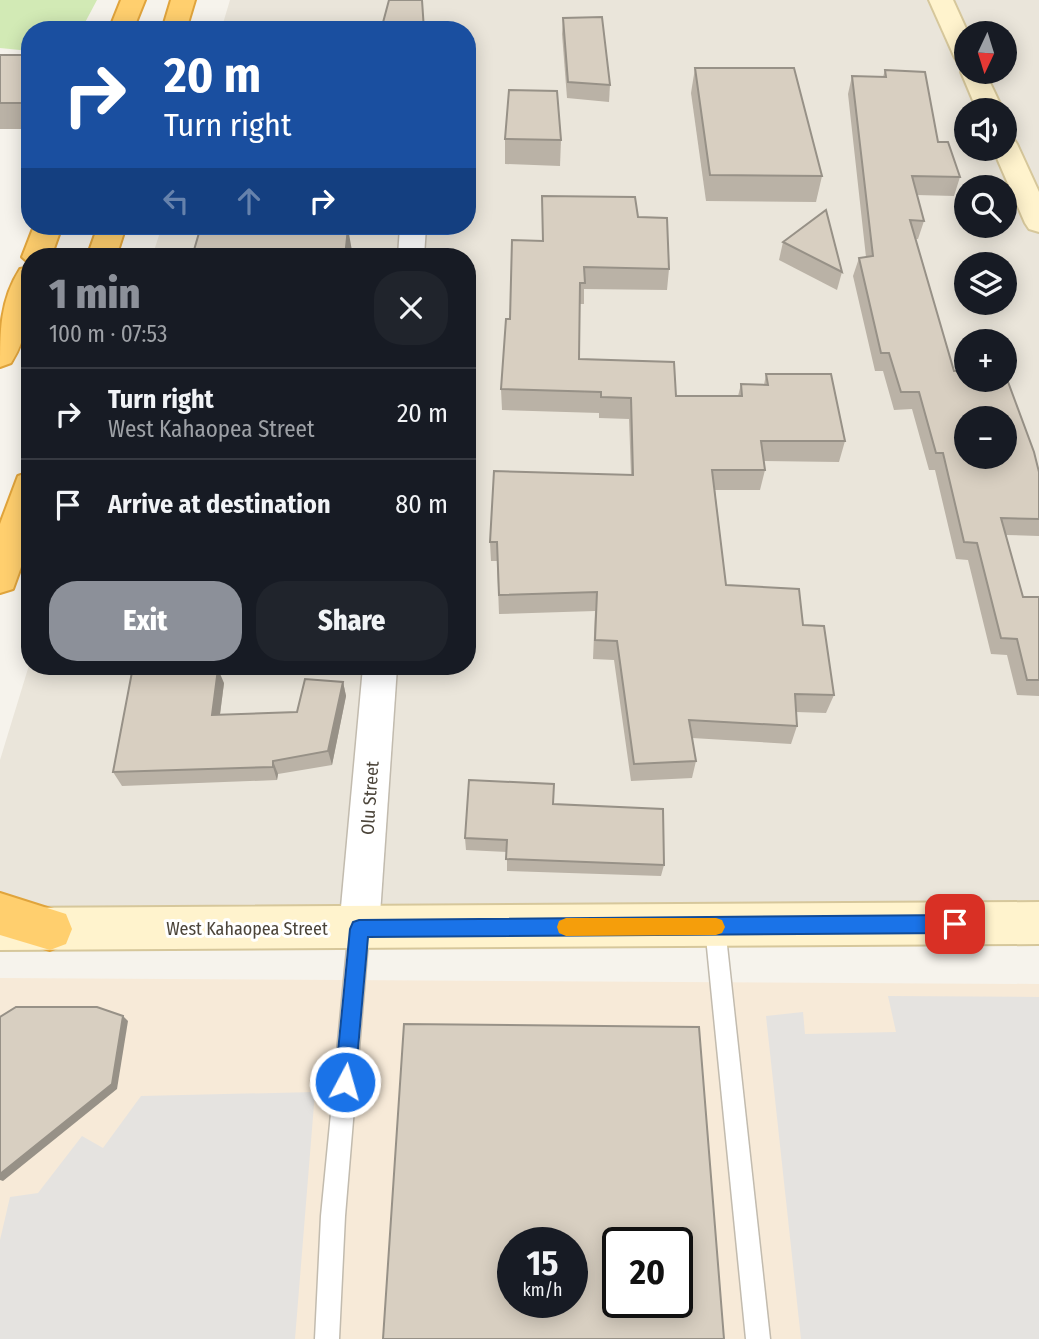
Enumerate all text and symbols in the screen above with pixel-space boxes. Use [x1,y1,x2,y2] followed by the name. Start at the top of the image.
[954,21,1017,84] north arrow
[954,21,1017,469] map controls
[164,46,261,105] text: 20 m
[49,49,140,140] icon: right
[954,98,1017,161] button: sound
[164,106,291,144] text: Turn right
[954,175,1017,238] button: search
[157,182,195,220] icon: left
[230,182,268,220] icon: ahead
[303,182,341,220] icon: right
[954,252,1017,315] button: layers
[49,269,140,319] text: 1 min
[374,271,448,345] button: close
[49,320,167,348] text: 100 m · 07:53
[954,329,1017,392] button: +
[108,384,214,415] text: Turn right
[49,395,87,433] icon: right
[397,398,448,429] text: 20 m
[954,406,1017,469] button: −
[108,415,315,443] text: West Kahaopea Street
[49,486,87,524] icon: arrive
[108,489,331,520] text: Arrive at destination
[395,489,448,520] text: 80 m
[49,581,242,661] button: Exit
[256,581,448,661] button: Share
[356,760,384,836] street label: Olu Street
[925,894,985,954] pin
[936,905,974,943] icon: arrive
[166,918,328,940] street label: West Kahaopea Street
[308,1045,382,1119] position arrow
[602,1227,693,1318] speed limit sign: 20
[526,1242,558,1284] text: 15
[522,1279,563,1301] text: km/h

